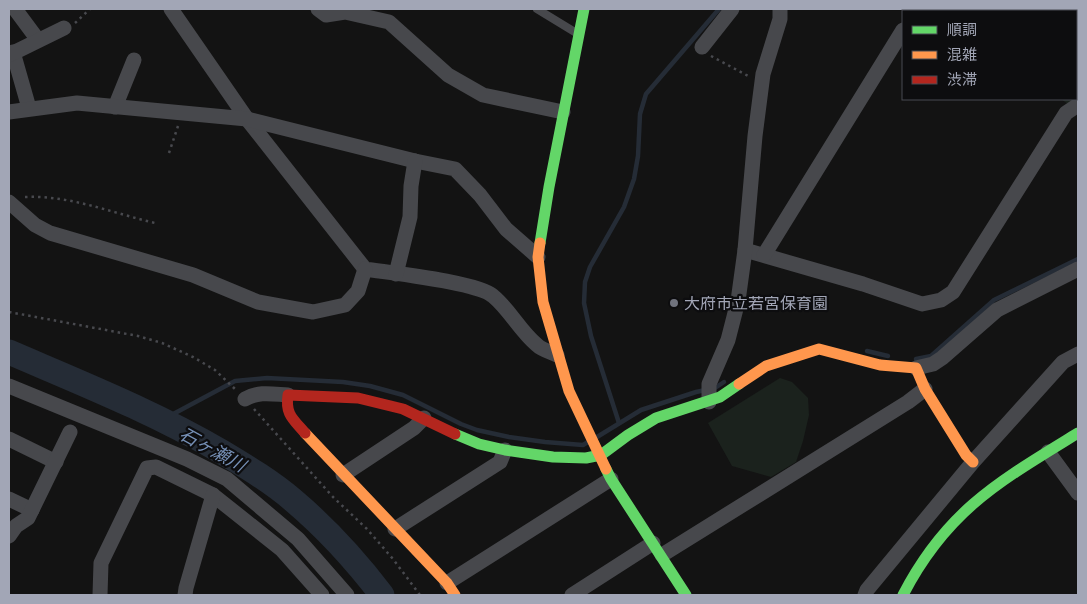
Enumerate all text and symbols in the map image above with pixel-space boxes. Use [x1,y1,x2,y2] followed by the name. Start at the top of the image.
[902,10,1077,100] legend
[947,19,977,39] text: 順調
[947,44,977,64] text: 混雑
[947,69,977,89] text: 渋滞
[684,292,828,314] place label: 大府市立若宮保育園
[668,297,680,309] marker: 大府市立若宮保育園
[176,421,252,478] water label: 石ヶ瀬川

